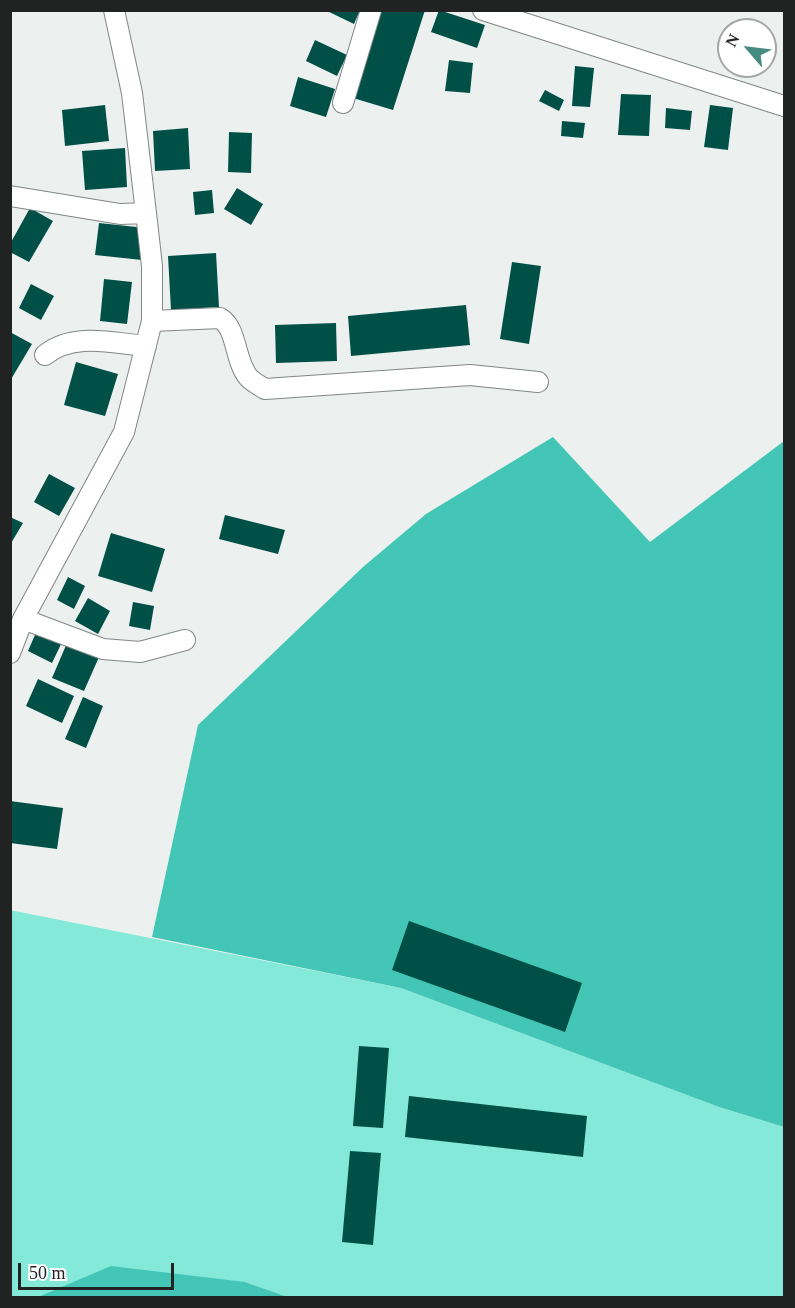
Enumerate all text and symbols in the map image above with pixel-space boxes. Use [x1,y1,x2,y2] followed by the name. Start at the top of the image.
[717,18,777,78] north arrow
[722,31,743,49] text: N
[21,1251,177,1289] scale bar
[29,1263,66,1283] text: 50 m

